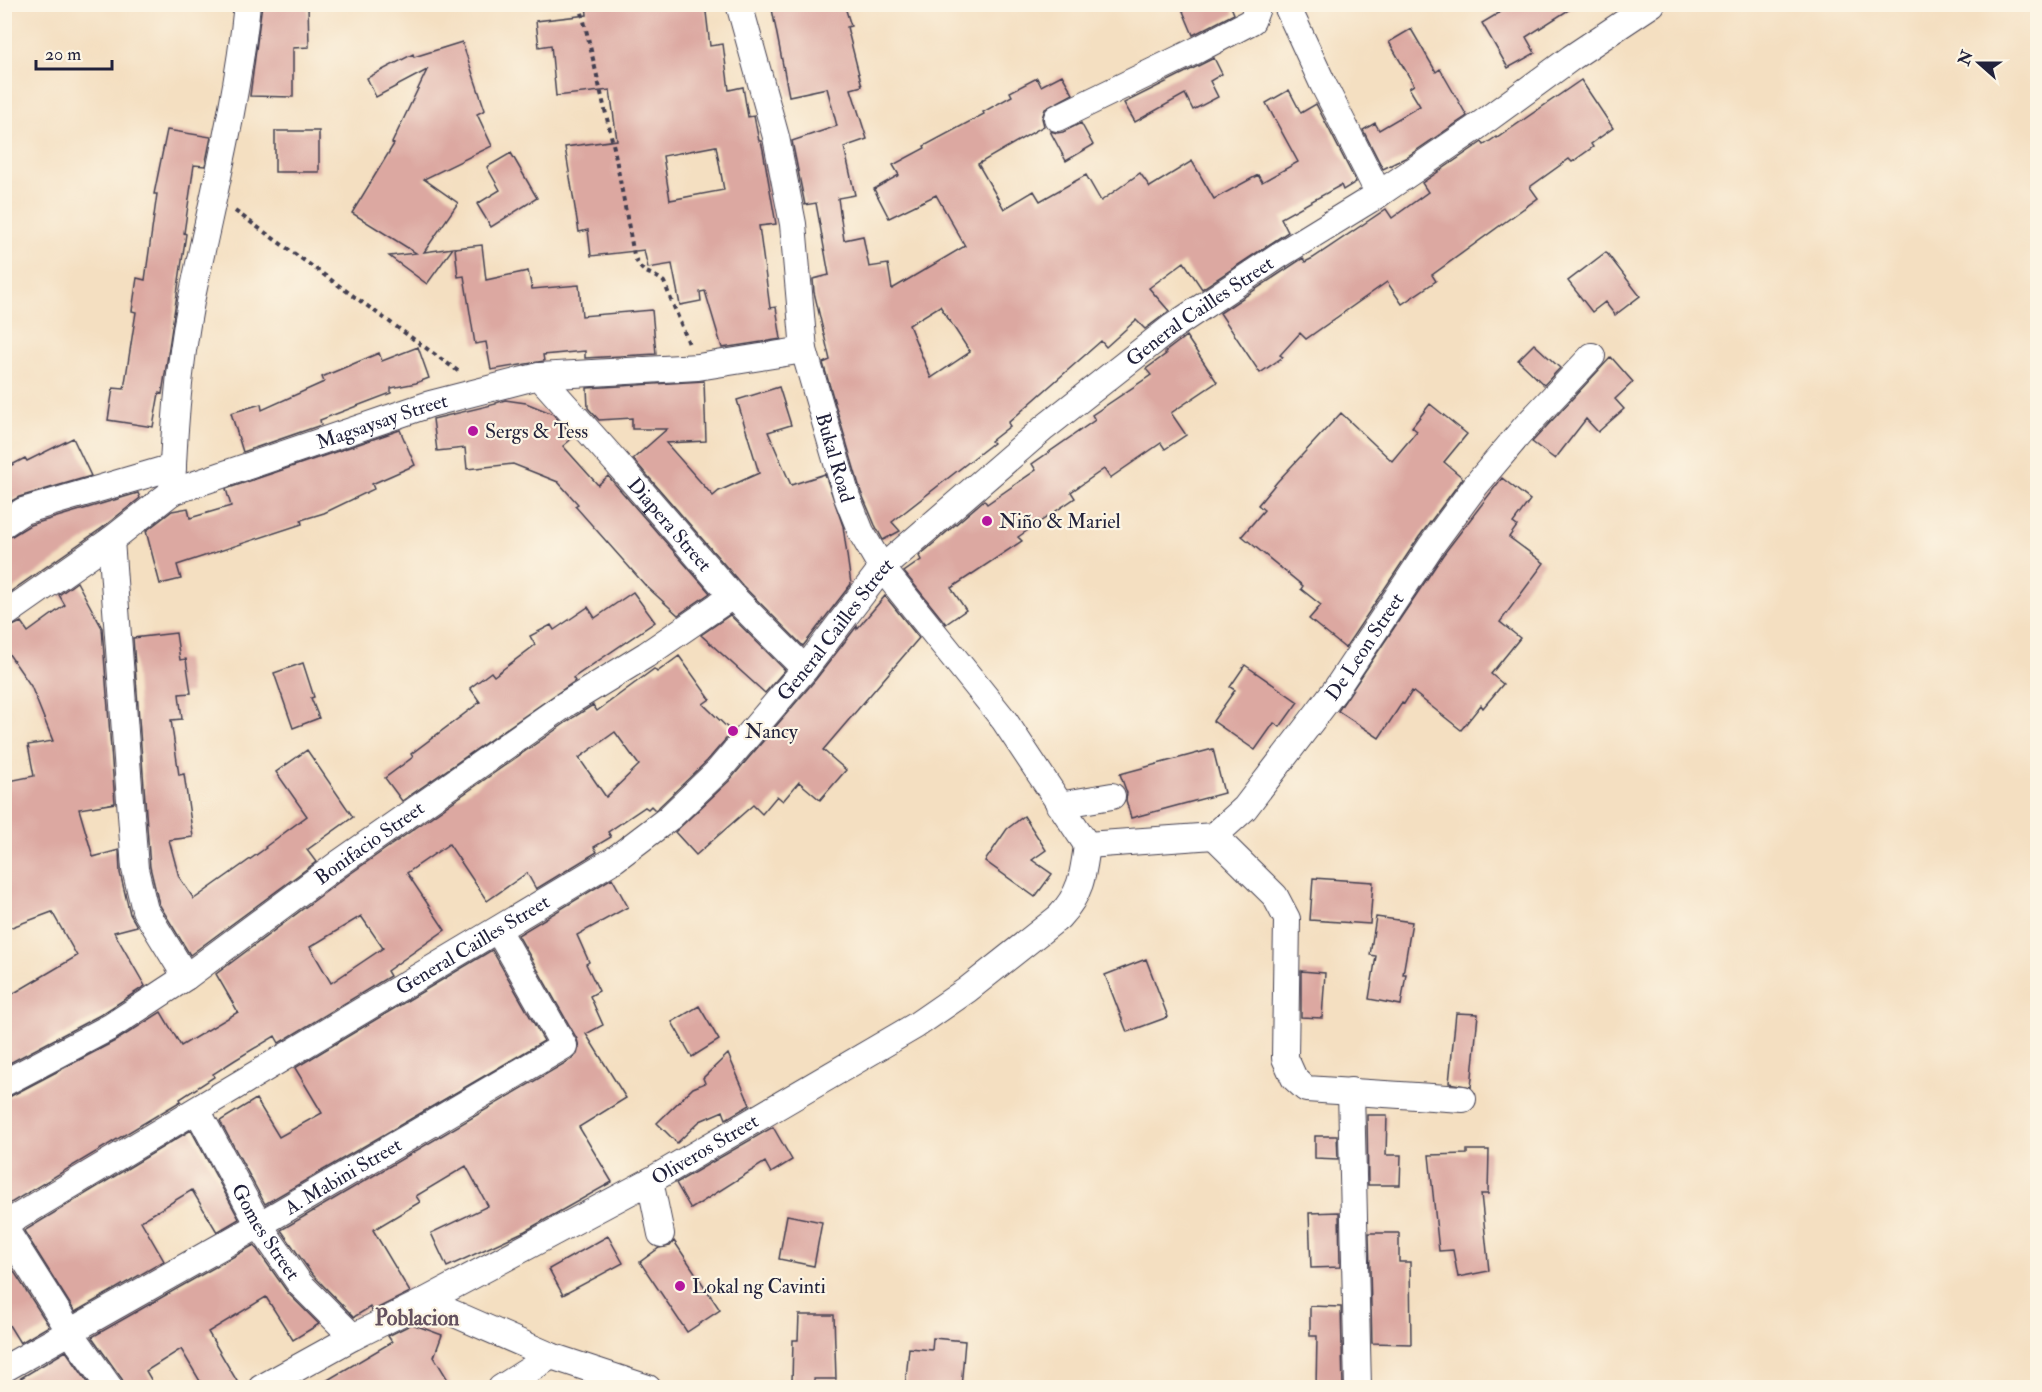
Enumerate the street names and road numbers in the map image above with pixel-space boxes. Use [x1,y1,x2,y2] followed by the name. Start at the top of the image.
[1121,250,1278,371] street label: General Cailles Street
[313,387,451,454] street label: Magsaysay Street
[810,410,860,505] street label: Bukal Road
[622,472,718,577] street label: Diapera Street
[771,551,898,706] street label: General Cailles Street
[1319,587,1409,705] street label: De Leon Street
[309,795,429,890] street label: Bonifacio Street
[391,889,554,1000] street label: General Cailles Street
[647,1108,763,1190] street label: Oliveros Street
[279,1132,406,1220] street label: A. Mabini Street
[226,1179,306,1285] street label: Gomes Street

